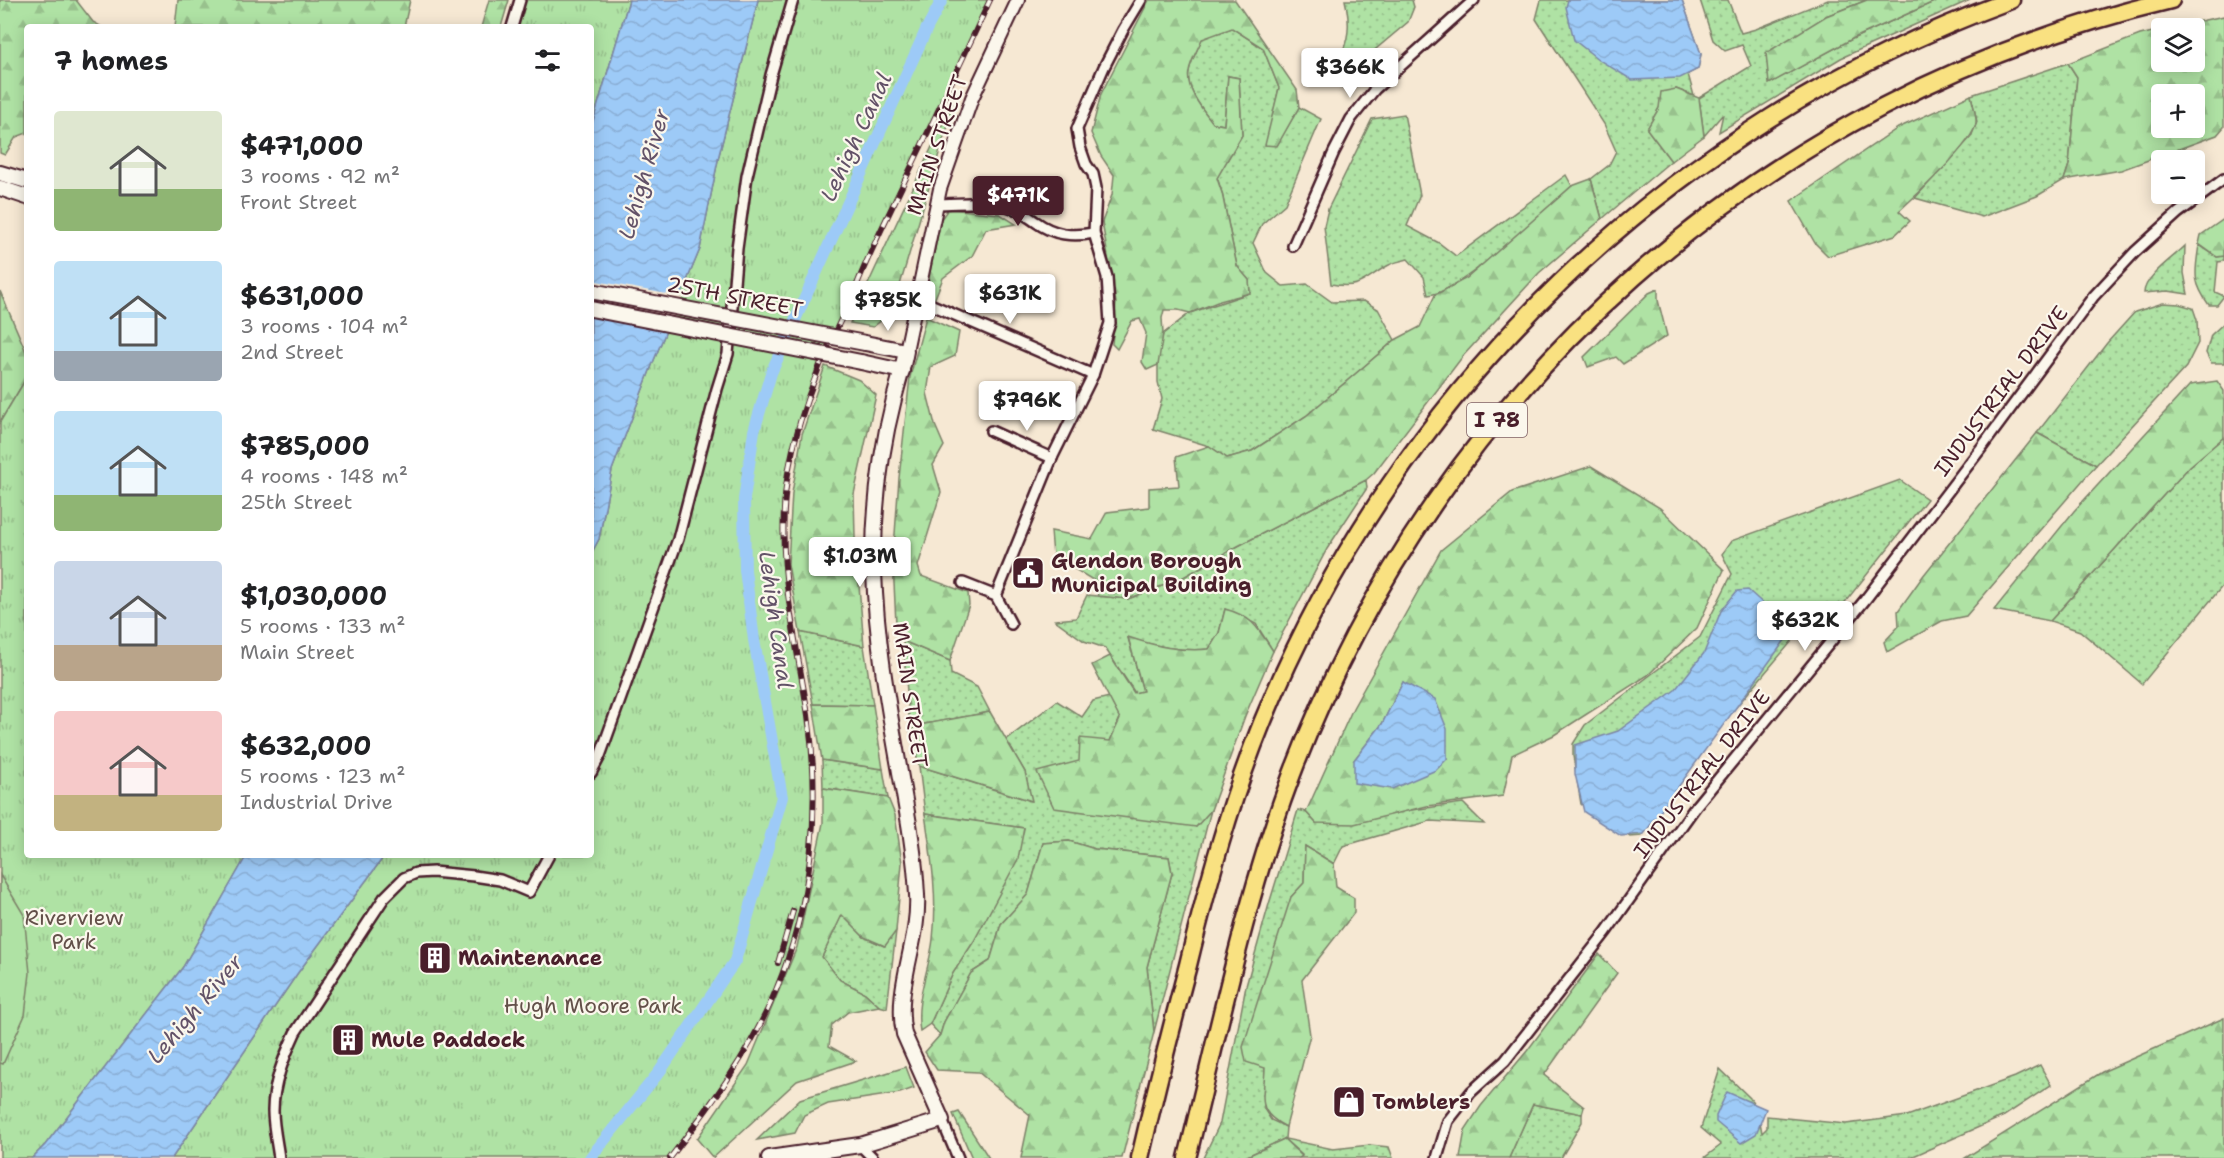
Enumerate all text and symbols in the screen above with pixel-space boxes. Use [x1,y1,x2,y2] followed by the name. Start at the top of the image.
[2151,18,2205,204] map controls
[2151,18,2205,72] button: layers
[54,43,168,78] text: 7 homes
[531,44,564,77] icon: filters
[1308,48,1392,99] pin: $366K
[1315,54,1385,80] text: $366K
[813,68,899,206] water label: Lehigh Canal
[900,71,974,219] street label: MAIN STREET
[2151,84,2205,138] button: +
[612,105,677,243] water label: Lehigh River
[240,128,364,163] text: $471,000
[102,135,174,207] icon: home
[2151,150,2205,204] button: −
[240,163,400,189] text: 3 rooms · 92 m²
[976,176,1060,227] pin: $471K
[987,182,1049,208] text: $471K
[240,189,357,215] text: Front Street
[665,270,806,324] street label: 25TH STREET
[968,274,1052,325] pin: $631K
[240,278,364,313] text: $631,000
[979,280,1042,306] text: $631K
[846,281,930,332] pin: $785K
[102,285,174,357] icon: home
[854,287,922,313] text: $785K
[1928,300,2074,482] street label: INDUSTRIAL DRIVE
[240,313,408,339] text: 3 rooms · 104 m²
[240,339,344,365] text: 2nd Street
[985,381,1069,432] pin: $796K
[993,387,1061,413] text: $796K
[1467,403,1527,437] road number: I 78
[240,428,370,463] text: $785,000
[102,435,174,507] icon: home
[240,463,408,489] text: 4 rooms · 148 m²
[240,489,352,515] text: 25th Street
[811,537,909,588] pin: $1.03M
[823,543,897,569] text: $1.03M
[1051,547,1252,599] place label: Glendon Borough Municipal Building
[752,549,800,691] water label: Lehigh Canal
[1010,555,1046,591] public building icon: Glendon Borough Municipal Building
[240,578,387,613] text: $1,030,000
[102,585,174,657] icon: home
[1763,601,1847,652] pin: $632K
[1771,607,1839,633] text: $632K
[240,613,405,639] text: 5 rooms · 133 m²
[886,621,934,769] street label: MAIN STREET
[240,639,355,665] text: Main Street
[1627,684,1777,864] street label: INDUSTRIAL DRIVE
[240,728,372,763] text: $632,000
[102,735,174,807] icon: home
[240,763,406,789] text: 5 rooms · 123 m²
[240,789,393,815] text: Industrial Drive
[24,904,124,956] park label: Riverview Park
[417,940,453,976] building icon: Maintenance
[458,944,602,972] place label: Maintenance
[141,948,250,1070] water label: Lehigh River
[504,992,682,1020] park label: Hugh Moore Park
[330,1022,366,1058] building icon: Mule Paddock
[371,1026,525,1054] place label: Mule Paddock
[1331,1084,1367,1120] shop icon: Tomblers
[1372,1088,1470,1116] place label: Tomblers

